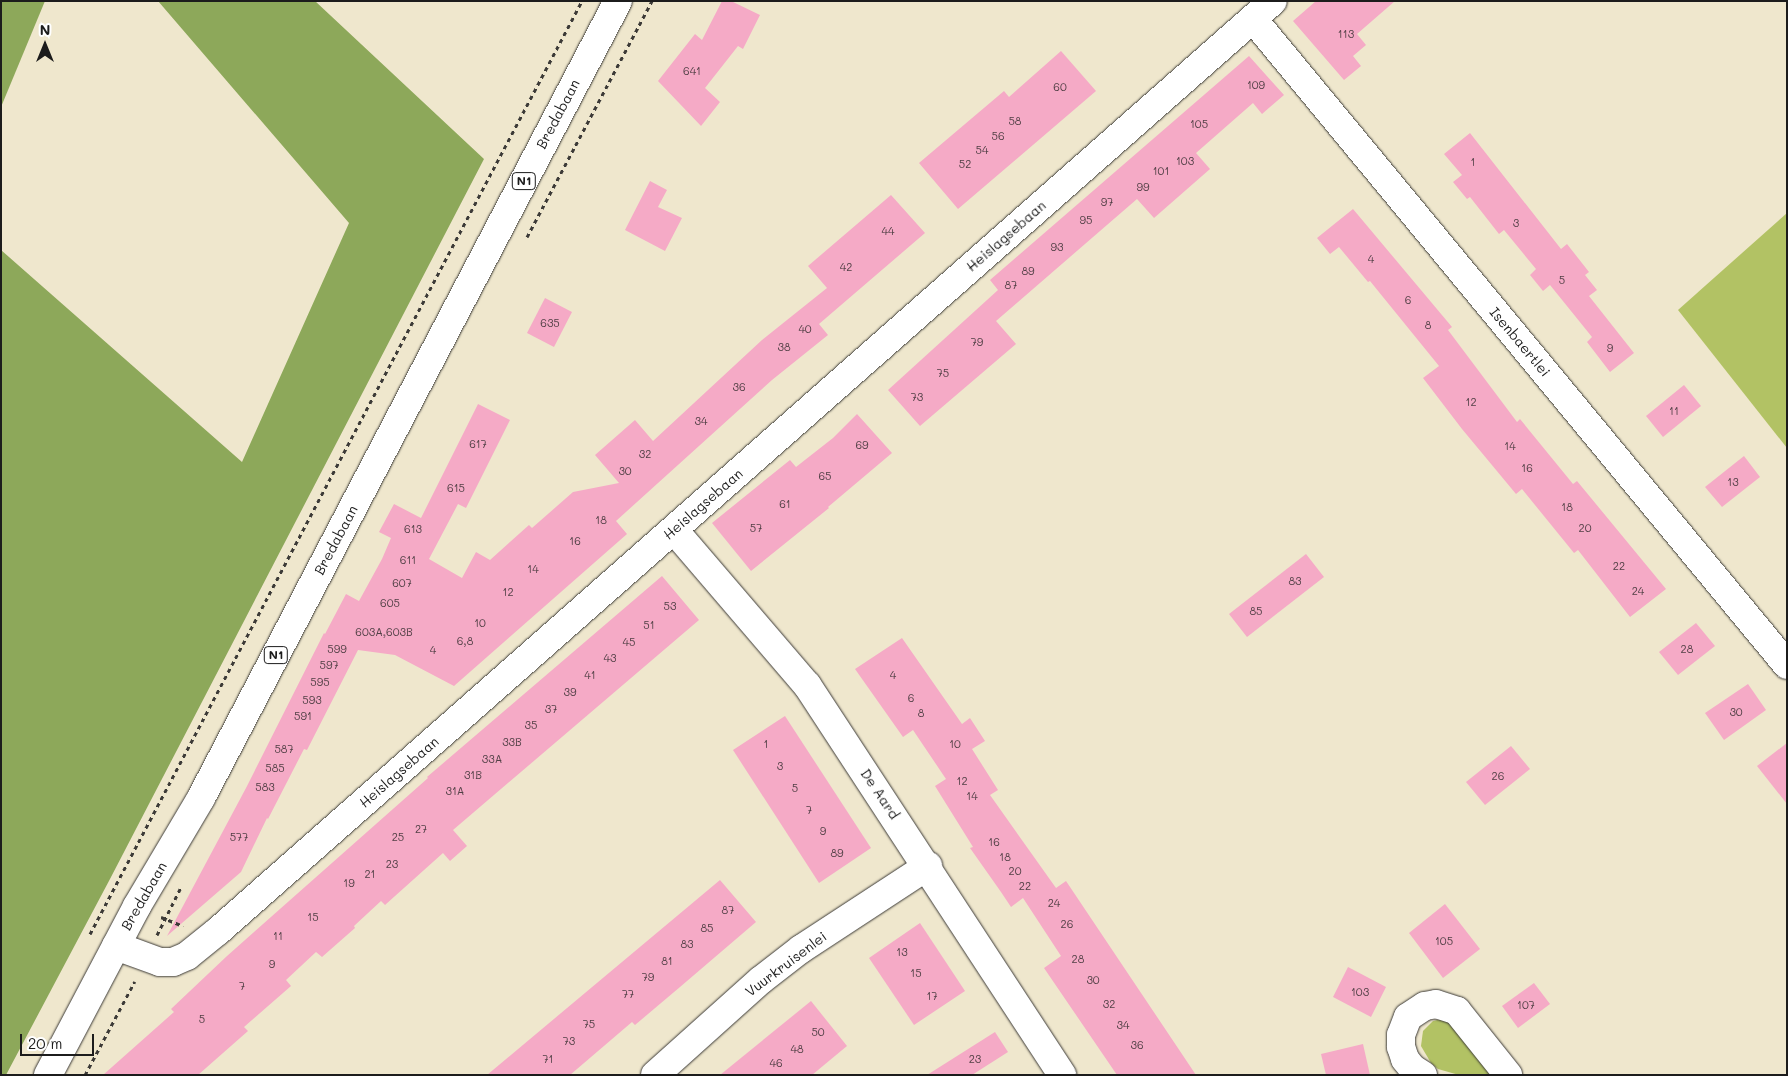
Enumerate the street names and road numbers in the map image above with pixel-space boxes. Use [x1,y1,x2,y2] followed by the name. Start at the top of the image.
[533,76,583,152] street label: Bredabaan
[512,172,536,190] road number: N1
[963,197,1049,275] street label: Heislagsebaan
[1486,304,1554,380] street label: Isenbaertlei
[660,465,746,543] street label: Heislagsebaan
[311,502,361,578] street label: Bredabaan
[264,646,288,664] road number: N1
[356,733,442,811] street label: Heislagsebaan
[857,766,903,822] street label: De Aard
[118,859,170,933] street label: Bredabaan
[742,928,830,1000] street label: Vuurkruisenlei

